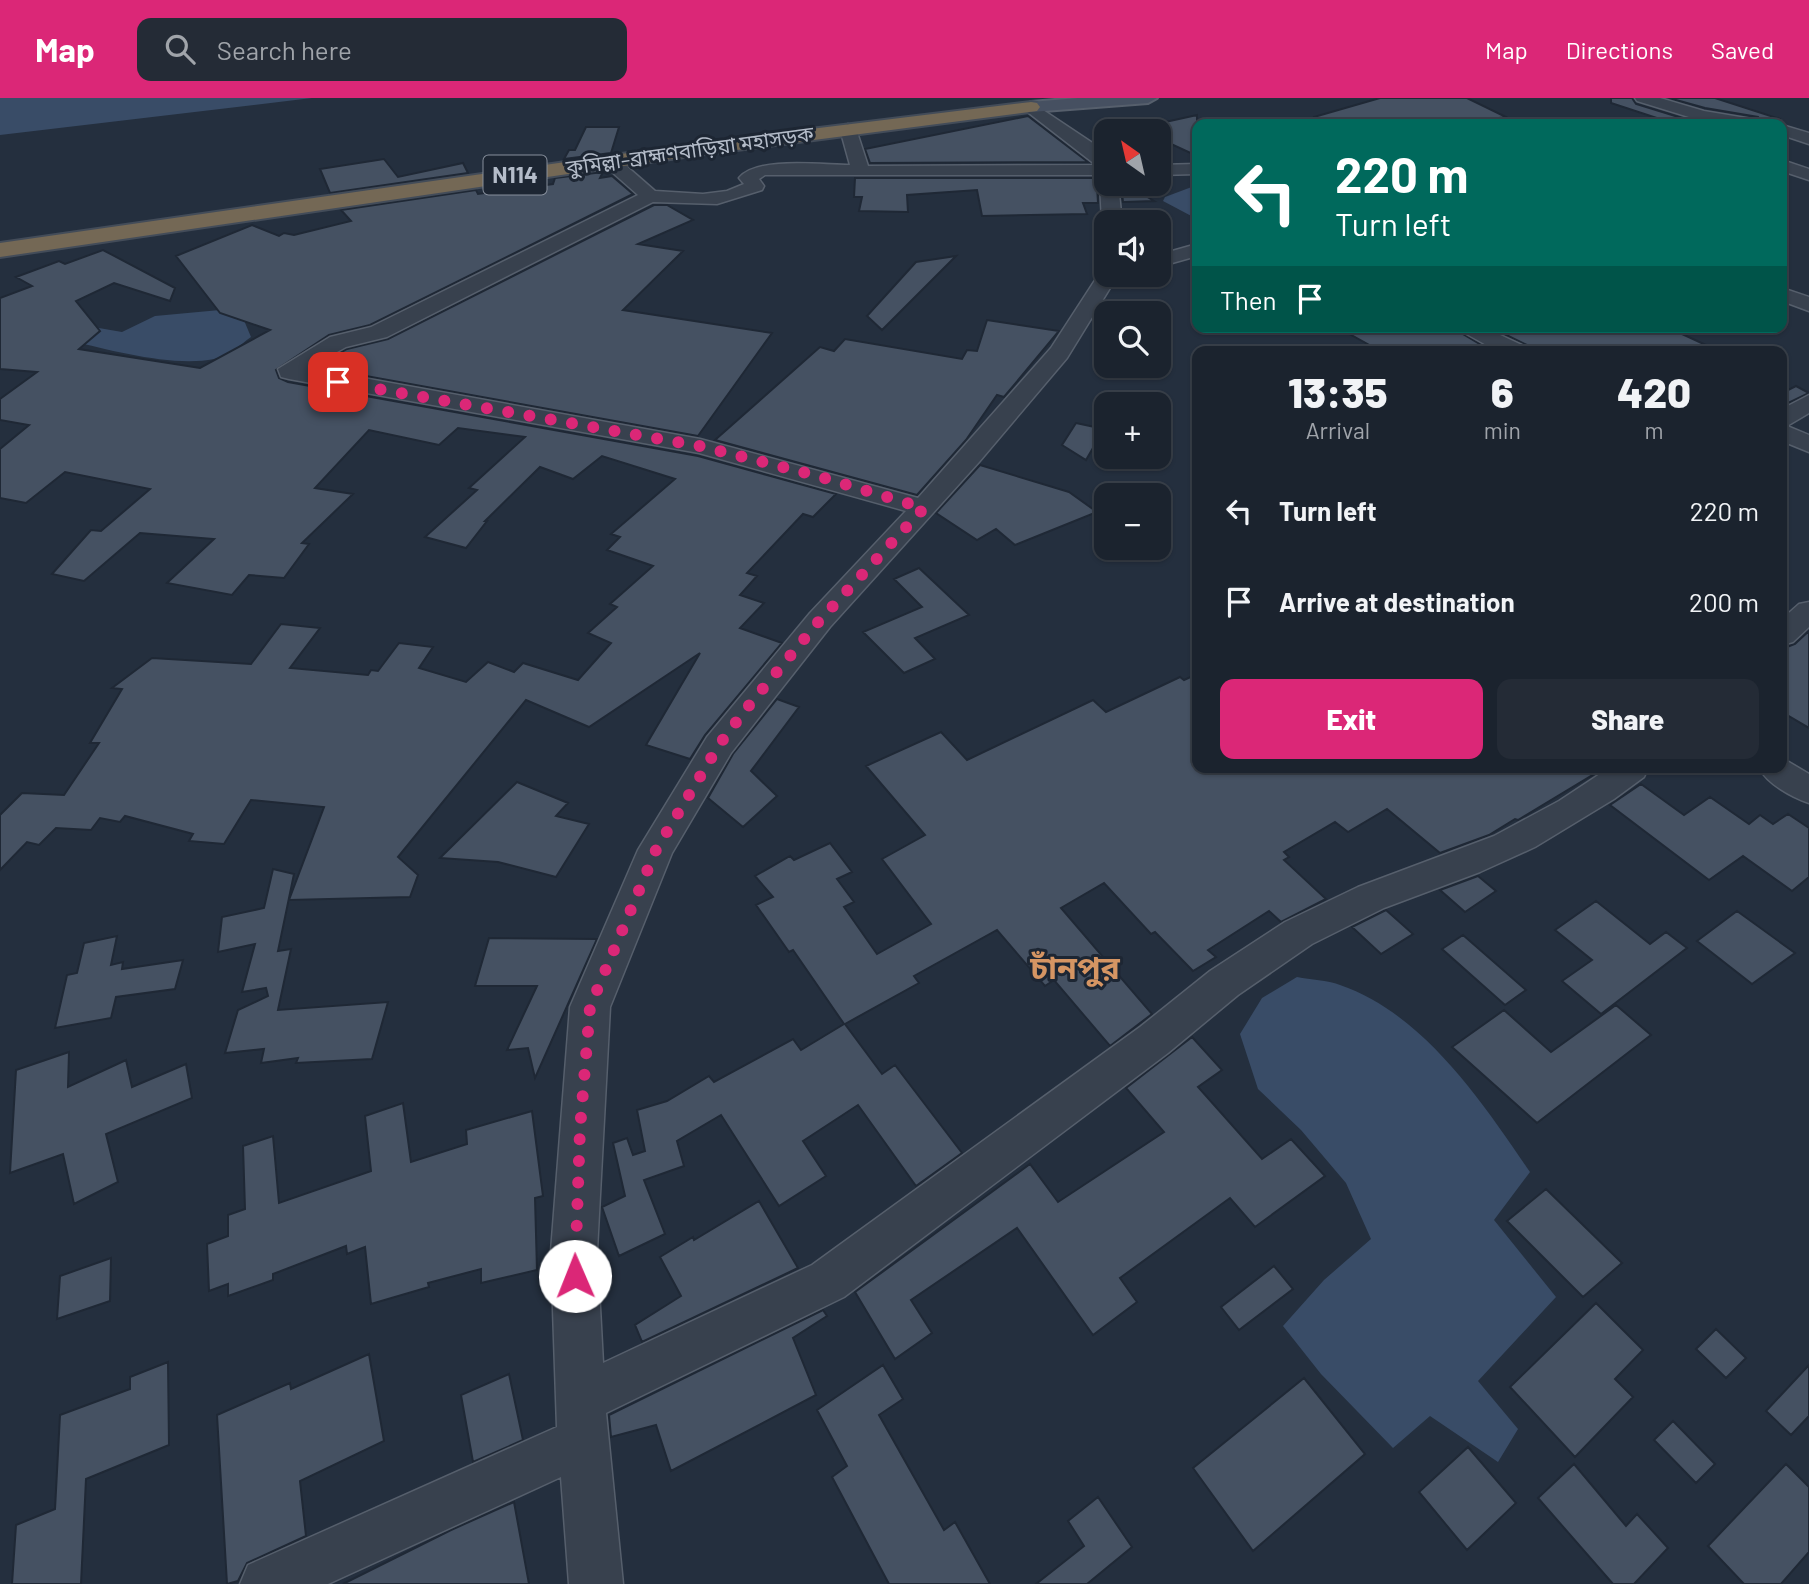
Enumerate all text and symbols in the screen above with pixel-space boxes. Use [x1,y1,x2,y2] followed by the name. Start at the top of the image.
[137,18,627,81] search box
[35,29,95,69] text: Map
[161,30,199,68] icon: search
[217,34,352,65] text: Search here
[1485,35,1528,64] text: Map
[1566,35,1673,64] text: Directions
[1711,35,1774,64] text: Saved
[1094,119,1171,196] north arrow
[1094,119,1171,560] map controls
[563,120,816,180] street label: কুমিল্লা–ব্রাহ্মণবাড়িয়া মহাসড়ক
[1335,144,1469,203] text: 220 m
[1220,147,1311,238] icon: left
[484,156,546,194] road number: N114
[1335,204,1452,242] text: Turn left
[1094,210,1171,287] button: sound
[1291,280,1329,318] icon: arrive
[1220,284,1277,315] text: Then
[1094,301,1171,378] button: search
[308,352,368,412] pin
[319,363,357,401] icon: arrive
[1288,366,1388,416] text: 13:35
[1491,366,1514,416] text: 6
[1617,366,1691,416] text: 420
[1094,392,1171,469] button: +
[1306,416,1370,444] text: Arrival
[1484,416,1521,444] text: min
[1644,416,1663,444] text: m
[1094,483,1171,560] button: −
[1220,492,1258,530] icon: left
[1279,495,1377,526] text: Turn left
[1690,495,1759,526] text: 220 m
[1220,583,1258,621] icon: arrive
[1279,586,1515,617] text: Arrive at destination
[1689,586,1759,617] text: 200 m
[1220,679,1483,759] button: Exit
[1497,679,1759,759] button: Share
[1029,947,1121,987] district label: চাঁনপুর
[538,1239,612,1313] position arrow

